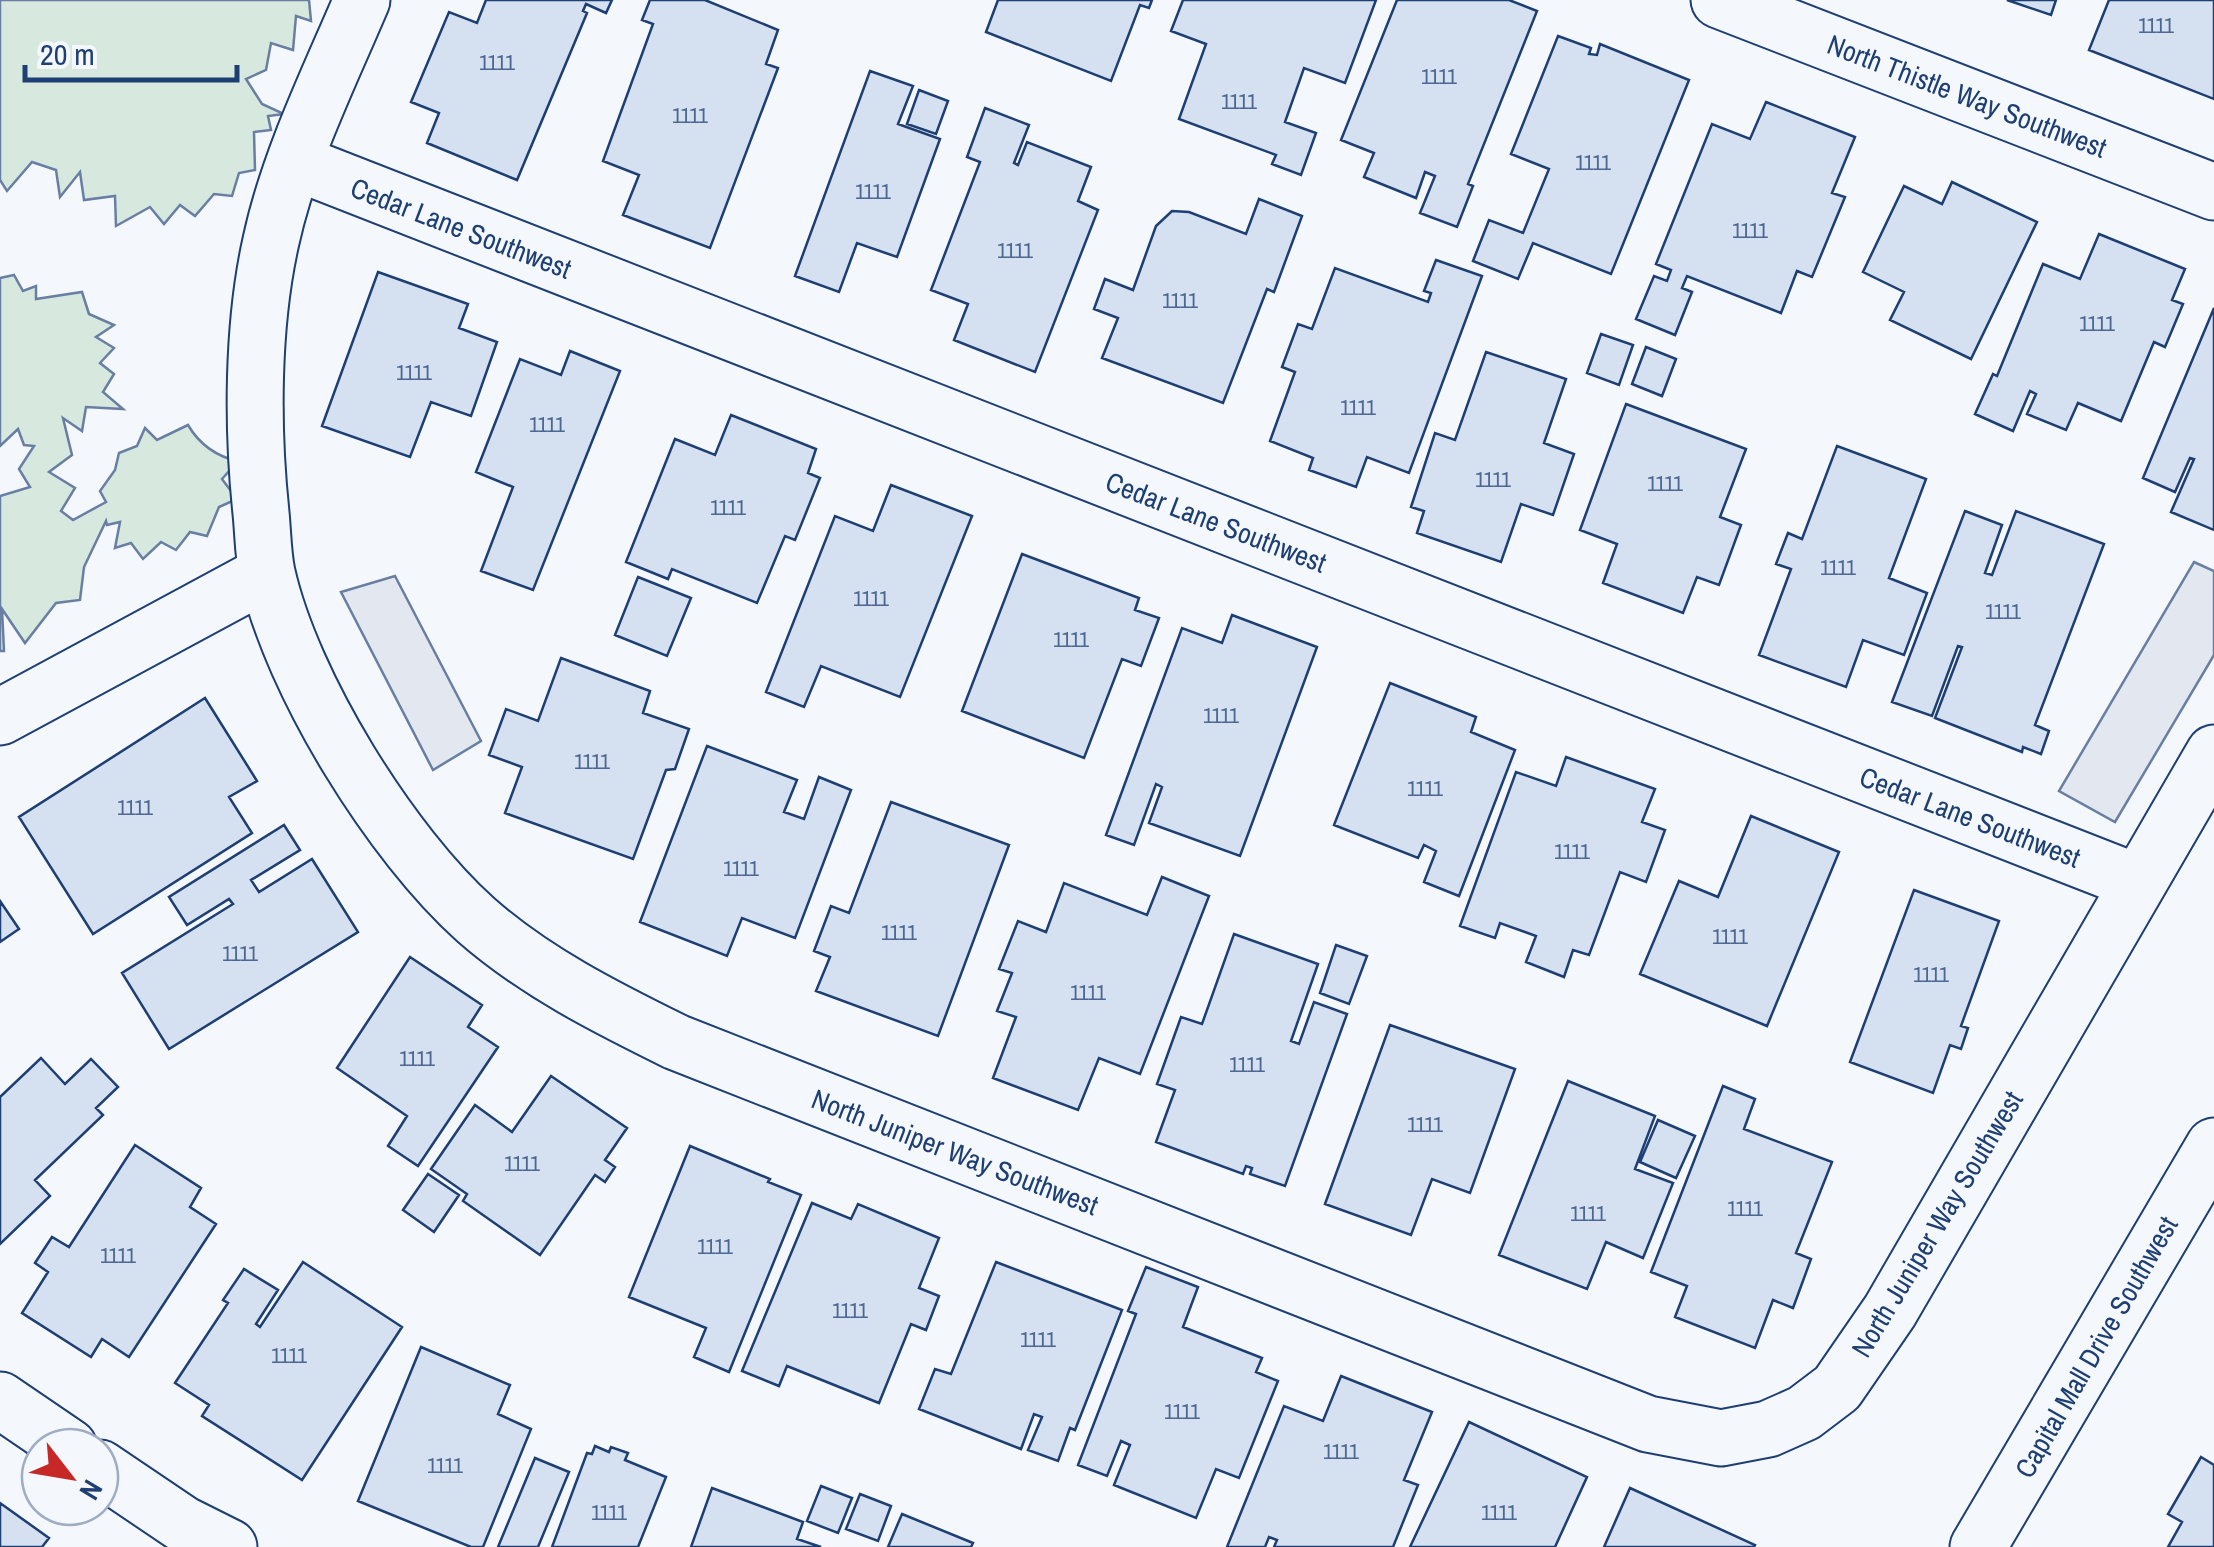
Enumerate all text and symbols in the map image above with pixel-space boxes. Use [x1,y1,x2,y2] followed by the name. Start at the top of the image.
[2138,10,2174,40] house number: 1111
[25,20,238,82] scale bar
[1822,25,2112,167] street label: North Thistle Way Southwest
[40,34,95,74] text: 20 m
[479,47,515,77] house number: 1111
[1421,61,1457,91] house number: 1111
[1221,86,1257,116] house number: 1111
[672,100,708,130] house number: 1111
[1575,147,1611,177] house number: 1111
[345,168,577,288] street label: Cedar Lane Southwest
[855,176,891,206] house number: 1111
[1732,215,1768,245] house number: 1111
[997,235,1033,265] house number: 1111
[1162,285,1198,315] house number: 1111
[2079,308,2115,338] house number: 1111
[396,357,432,387] house number: 1111
[1340,392,1376,422] house number: 1111
[529,409,565,439] house number: 1111
[1100,462,1332,582] street label: Cedar Lane Southwest
[1475,464,1511,494] house number: 1111
[1647,468,1683,498] house number: 1111
[710,492,746,522] house number: 1111
[1820,552,1856,582] house number: 1111
[853,583,889,613] house number: 1111
[1985,596,2021,626] house number: 1111
[1053,624,1089,654] house number: 1111
[1203,700,1239,730] house number: 1111
[574,746,610,776] house number: 1111
[1854,757,2086,877] street label: Cedar Lane Southwest
[1407,773,1443,803] house number: 1111
[117,792,153,822] house number: 1111
[1554,836,1590,866] house number: 1111
[723,853,759,883] house number: 1111
[881,917,917,947] house number: 1111
[1712,921,1748,951] house number: 1111
[222,938,258,968] house number: 1111
[1913,959,1949,989] house number: 1111
[1070,977,1106,1007] house number: 1111
[399,1043,435,1073] house number: 1111
[1229,1049,1265,1079] house number: 1111
[806,1080,1104,1224] street label: North Juniper Way Southwest
[1842,1084,2032,1364] street label: North Juniper Way Southwest
[1407,1109,1443,1139] house number: 1111
[504,1148,540,1178] house number: 1111
[1727,1193,1763,1223] house number: 1111
[1570,1198,1606,1228] house number: 1111
[2006,1209,2186,1485] street label: Capital Mall Drive Southwest
[697,1231,733,1261] house number: 1111
[100,1240,136,1270] house number: 1111
[832,1295,868,1325] house number: 1111
[1020,1324,1056,1354] house number: 1111
[271,1340,307,1370] house number: 1111
[1164,1396,1200,1426] house number: 1111
[20,1427,120,1527] north arrow
[1323,1436,1359,1466] house number: 1111
[427,1450,463,1480] house number: 1111
[71,1473,112,1507] text: N
[591,1497,627,1527] house number: 1111
[1481,1497,1517,1527] house number: 1111

